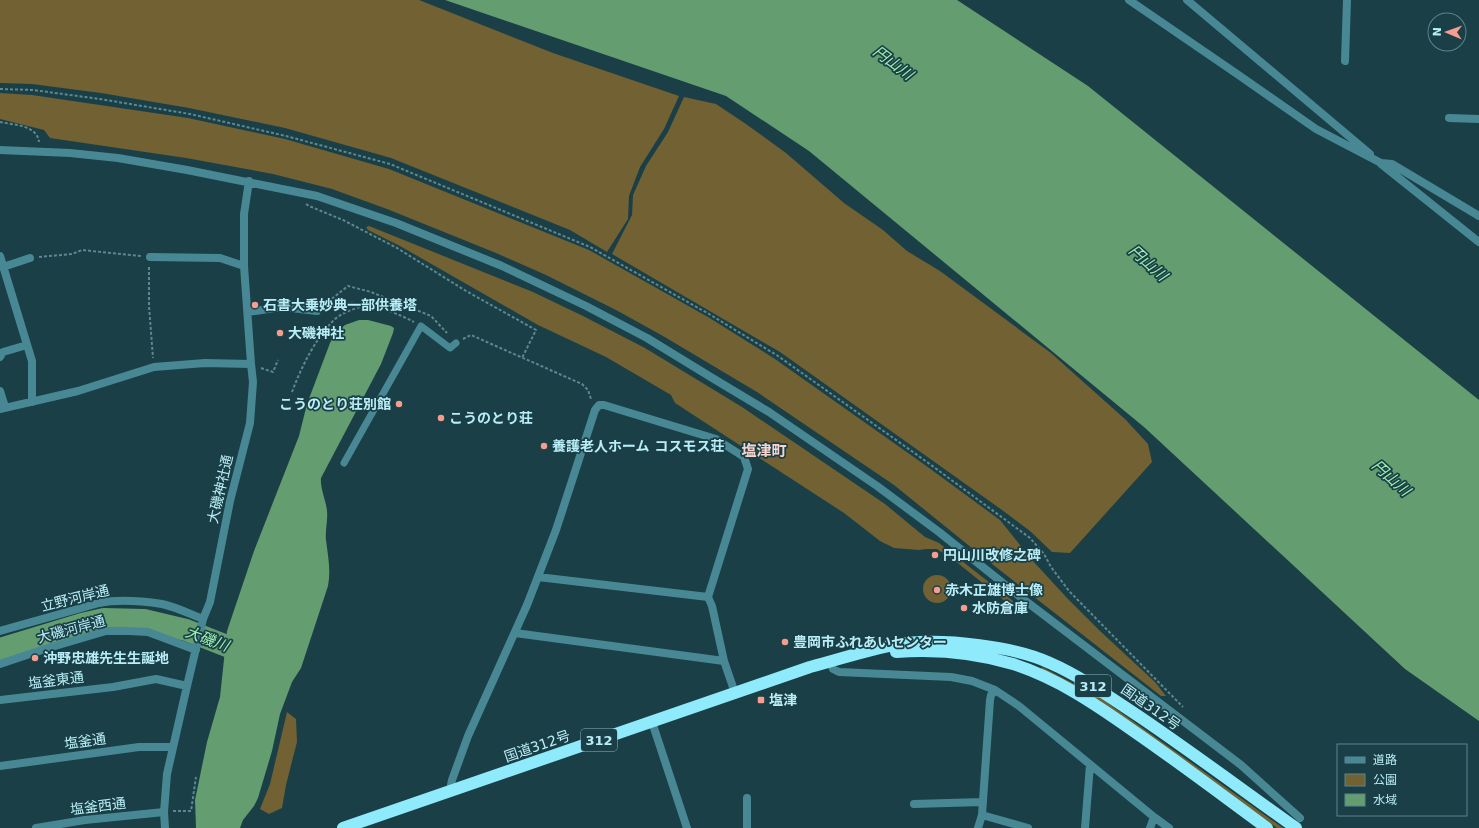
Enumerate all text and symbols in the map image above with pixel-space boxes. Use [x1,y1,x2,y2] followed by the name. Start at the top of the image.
[1427,12,1467,52] north arrow
[1431,27,1444,37] text: N
[870,42,918,85] water label: 円山川
[1125,241,1172,286] water label: 円山川
[263,297,417,313] place label: 石書大乗妙典一部供養塔
[250,300,260,310] marker: 石書大乗妙典一部供養塔
[288,325,344,341] place label: 大磯神社
[275,328,285,338] marker: 大磯神社
[279,396,391,412] place label: こうのとり荘別館
[394,399,404,409] marker: こうのとり荘別館
[449,410,533,426] place label: こうのとり荘
[436,413,446,423] marker: こうのとり荘
[552,438,724,454] place label: 養護老人ホーム コスモス荘
[539,441,549,451] marker: 養護老人ホーム コスモス荘
[741,442,787,460] district label: 塩津町
[204,453,236,525] street label: 大磯神社通
[1368,456,1415,501] water label: 円山川
[943,547,1041,563] place label: 円山川改修之碑
[930,550,940,560] marker: 円山川改修之碑
[39,582,111,614] street label: 立野河岸通
[945,582,1043,598] place label: 赤木正雄博士像
[932,585,942,595] marker: 赤木正雄博士像
[972,600,1028,616] place label: 水防倉庫
[959,603,969,613] marker: 水防倉庫
[35,612,107,646] street label: 大磯河岸通
[183,623,233,656] water label: 大磯川
[793,634,947,650] place label: 豊岡市ふれあいセンター
[780,637,790,647] marker: 豊岡市ふれあいセンター
[43,650,169,666] place label: 沖野忠雄先生生誕地
[30,653,40,663] marker: 沖野忠雄先生生誕地
[27,669,85,691] street label: 塩釜東通
[1075,675,1111,697] road number: 312
[1118,681,1184,733] street label: 国道312号
[769,692,797,708] place label: 塩津
[756,695,766,705] marker: 塩津
[502,727,572,765] street label: 国道312号
[581,729,617,751] road number: 312
[63,730,107,752] street label: 塩釜通
[1337,744,1467,816] legend
[1373,753,1397,767] text: 道路
[1373,773,1397,787] text: 公園
[1373,793,1397,807] text: 水域
[69,795,127,817] street label: 塩釜西通

